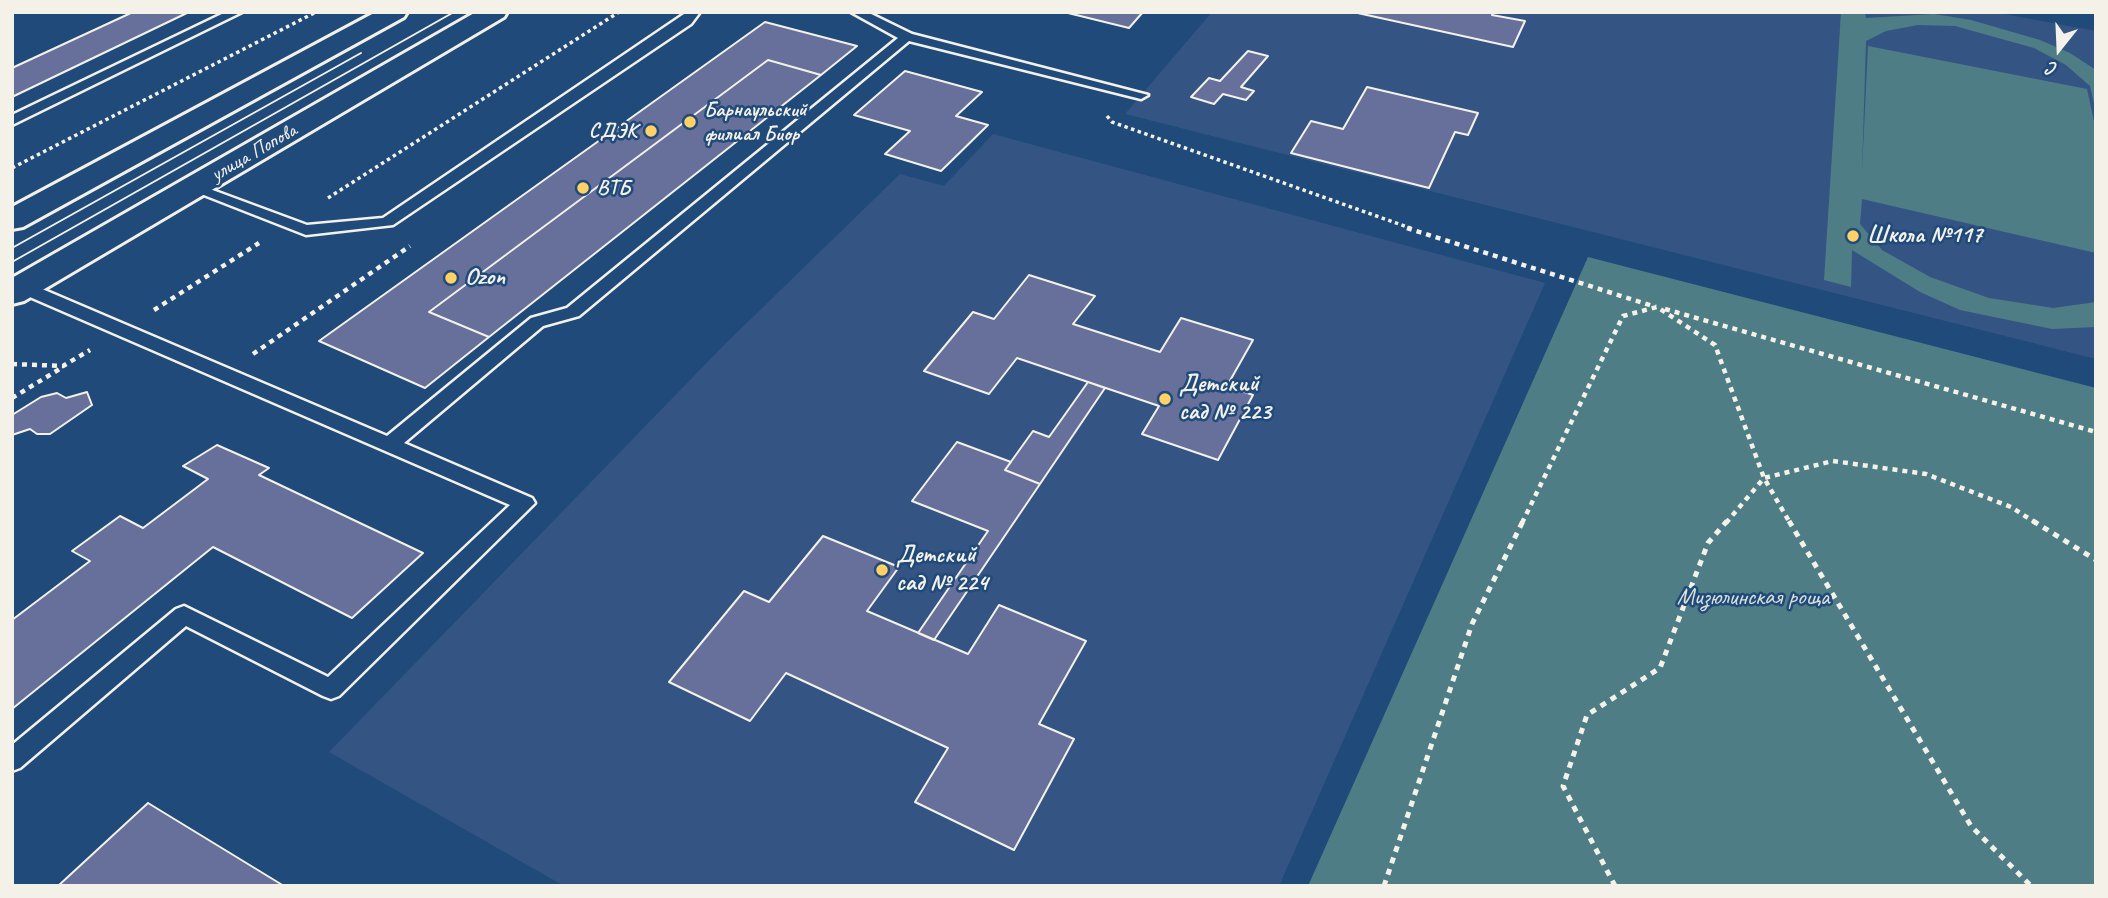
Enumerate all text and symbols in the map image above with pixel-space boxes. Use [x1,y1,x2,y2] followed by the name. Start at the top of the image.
[2024,14,2094,84] north arrow
[2044,56,2061,82] text: С
[704,97,807,147] place label: Барнаульский филиал Биор
[682,114,698,130] marker: Барнаульский филиал Биор
[206,118,302,188] street label: улица Попова
[589,118,637,144] place label: СДЭК
[643,123,659,139] marker: СДЭК
[597,175,630,201] place label: ВТБ
[575,180,591,196] marker: ВТБ
[1867,222,1982,250] place label: Школа №117
[1845,228,1861,244] marker: Школа №117
[465,264,505,292] place label: Ozon
[443,270,459,286] marker: Ozon
[1179,371,1271,427] place label: Детский сад № 223
[1157,391,1173,407] marker: Детский сад № 223
[896,542,988,598] place label: Детский сад № 224
[874,562,890,578] marker: Детский сад № 224
[1677,584,1829,612] park label: Мизюлинская роща

